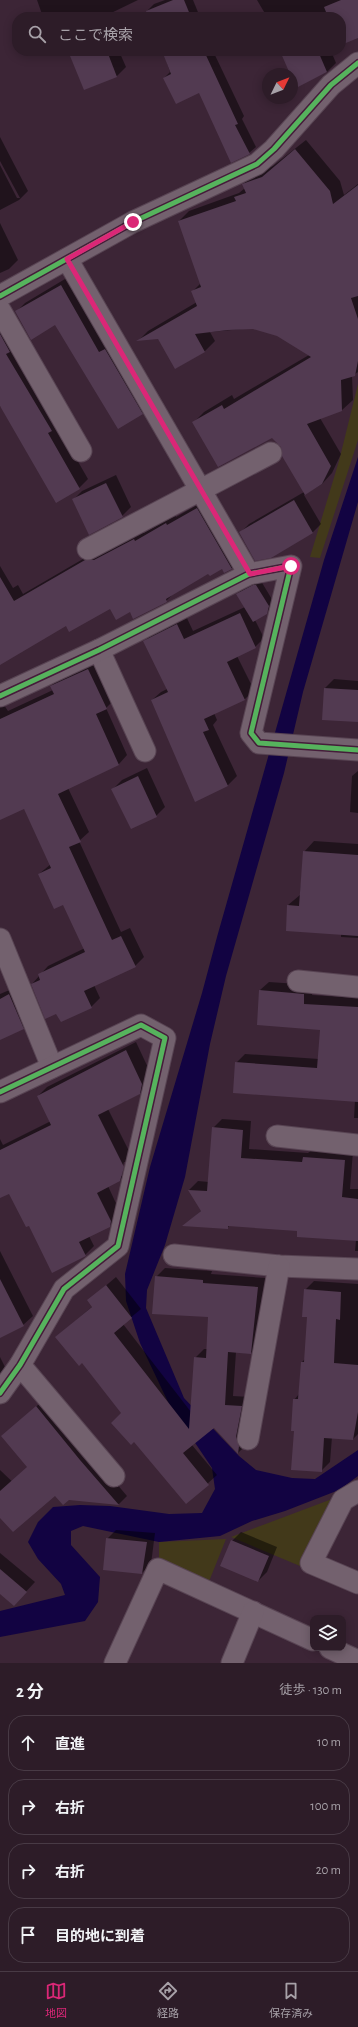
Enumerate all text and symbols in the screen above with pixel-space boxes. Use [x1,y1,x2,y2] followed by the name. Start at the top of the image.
[12,12,346,56] search box
[26,23,48,45] icon: search
[58,28,133,43] text: ここで検索
[262,68,298,104] north arrow
[124,213,142,231] route end
[282,557,300,575] route start
[310,1615,346,1651] map controls
[310,1615,346,1651] button: layers
[16,1683,44,1700] text: 2 分
[279,1684,342,1697] text: 徒歩 · 130 m
[17,1732,39,1754] icon: ahead
[317,1736,341,1749] text: 10 m
[55,1737,85,1752] text: 直進
[17,1796,39,1818] icon: right
[310,1800,341,1813] text: 100 m
[55,1801,85,1816] text: 右折
[17,1860,39,1882] icon: right
[316,1864,341,1877] text: 20 m
[55,1865,85,1880] text: 右折
[17,1924,39,1946] icon: arrive
[55,1929,145,1944] text: 目的地に到着
[45,1980,67,2020] tab: 地図
[157,1980,179,2020] tab: 経路
[269,1980,313,2020] tab: 保存済み

